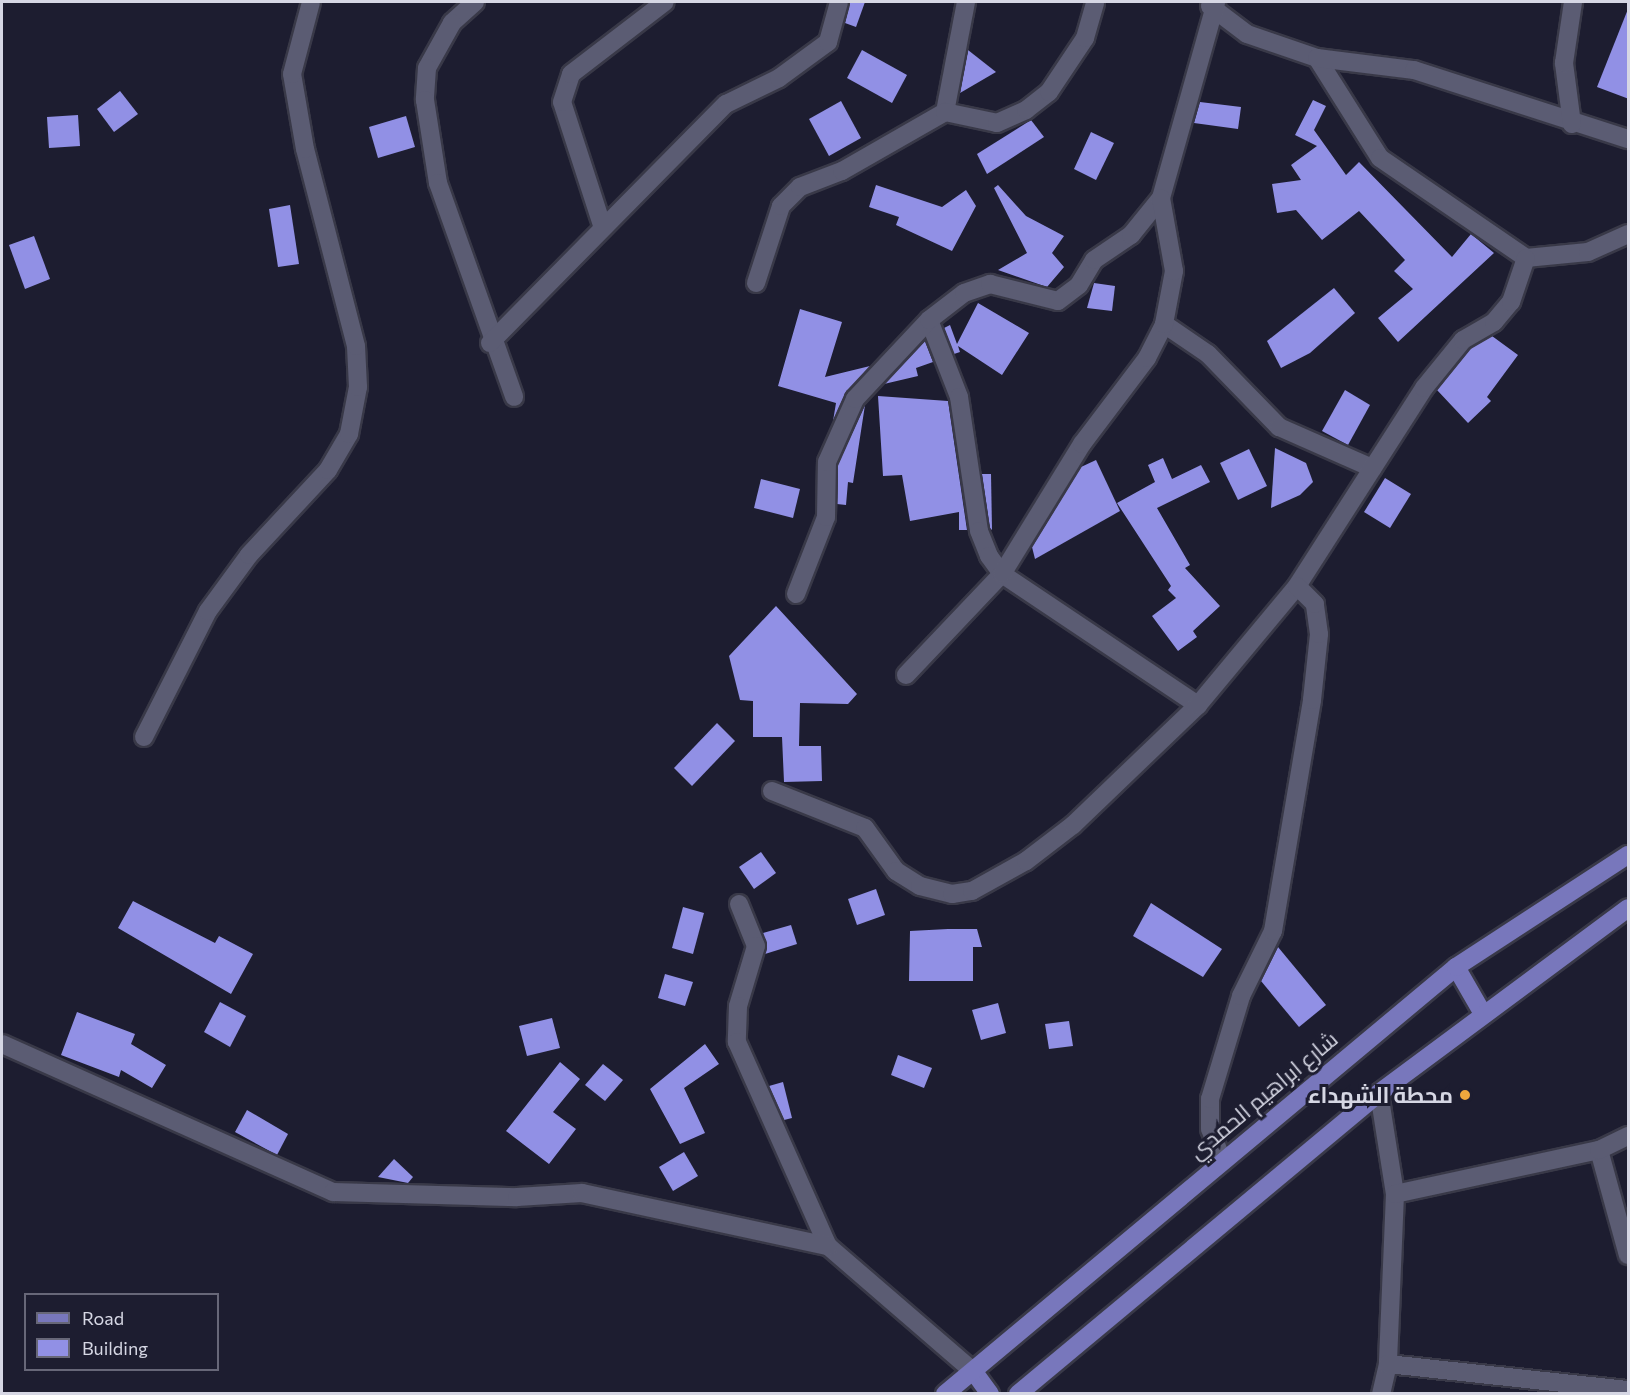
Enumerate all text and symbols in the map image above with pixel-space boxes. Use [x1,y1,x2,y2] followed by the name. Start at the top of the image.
[1184,1025,1342,1165] street label: شارع ابراهيم الحمدي
[1308,1082,1453,1108] place label: محطة الشهداء
[1458,1088,1472,1102] marker: محطة الشهداء
[24,1293,219,1371] legend
[82,1307,124,1329] text: Road
[82,1337,148,1359] text: Building

